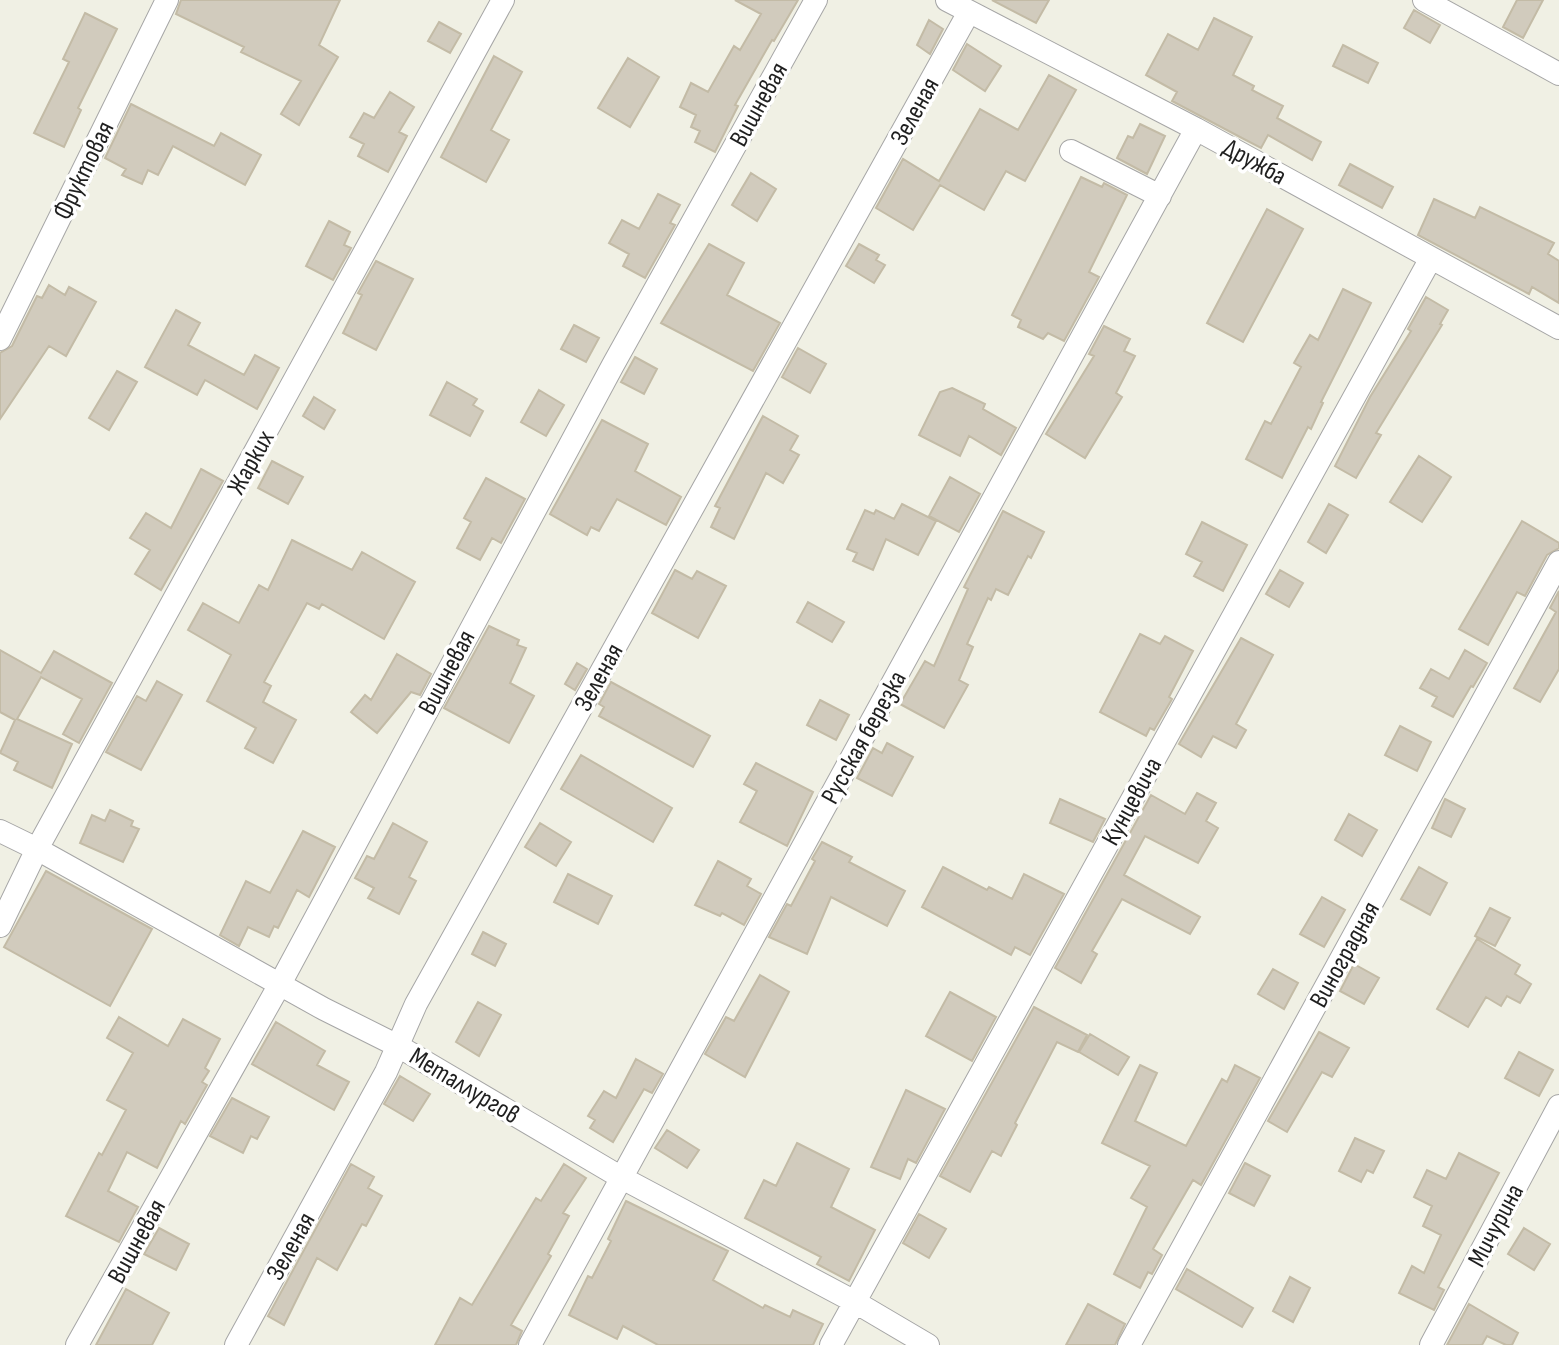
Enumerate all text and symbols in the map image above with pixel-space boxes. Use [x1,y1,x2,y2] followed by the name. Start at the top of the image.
[724,57,795,152] street label: Вишневая
[884,72,946,151] street label: Зеленая
[47,116,121,225] street label: Фруктовая
[1217,132,1291,192] street label: Дружба
[221,425,282,500] street label: Жарких
[412,625,482,720] street label: Вишневая
[568,638,630,717] street label: Зеленая
[815,666,914,810] street label: Русская березка
[1096,752,1169,851] street label: Кунцевича
[1304,896,1387,1013] street label: Виноградная
[404,1041,525,1131] street label: Металлургов
[1462,1179,1531,1272] street label: Мичурина
[102,1194,173,1289] street label: Вишневая
[260,1207,322,1286] street label: Зеленая

